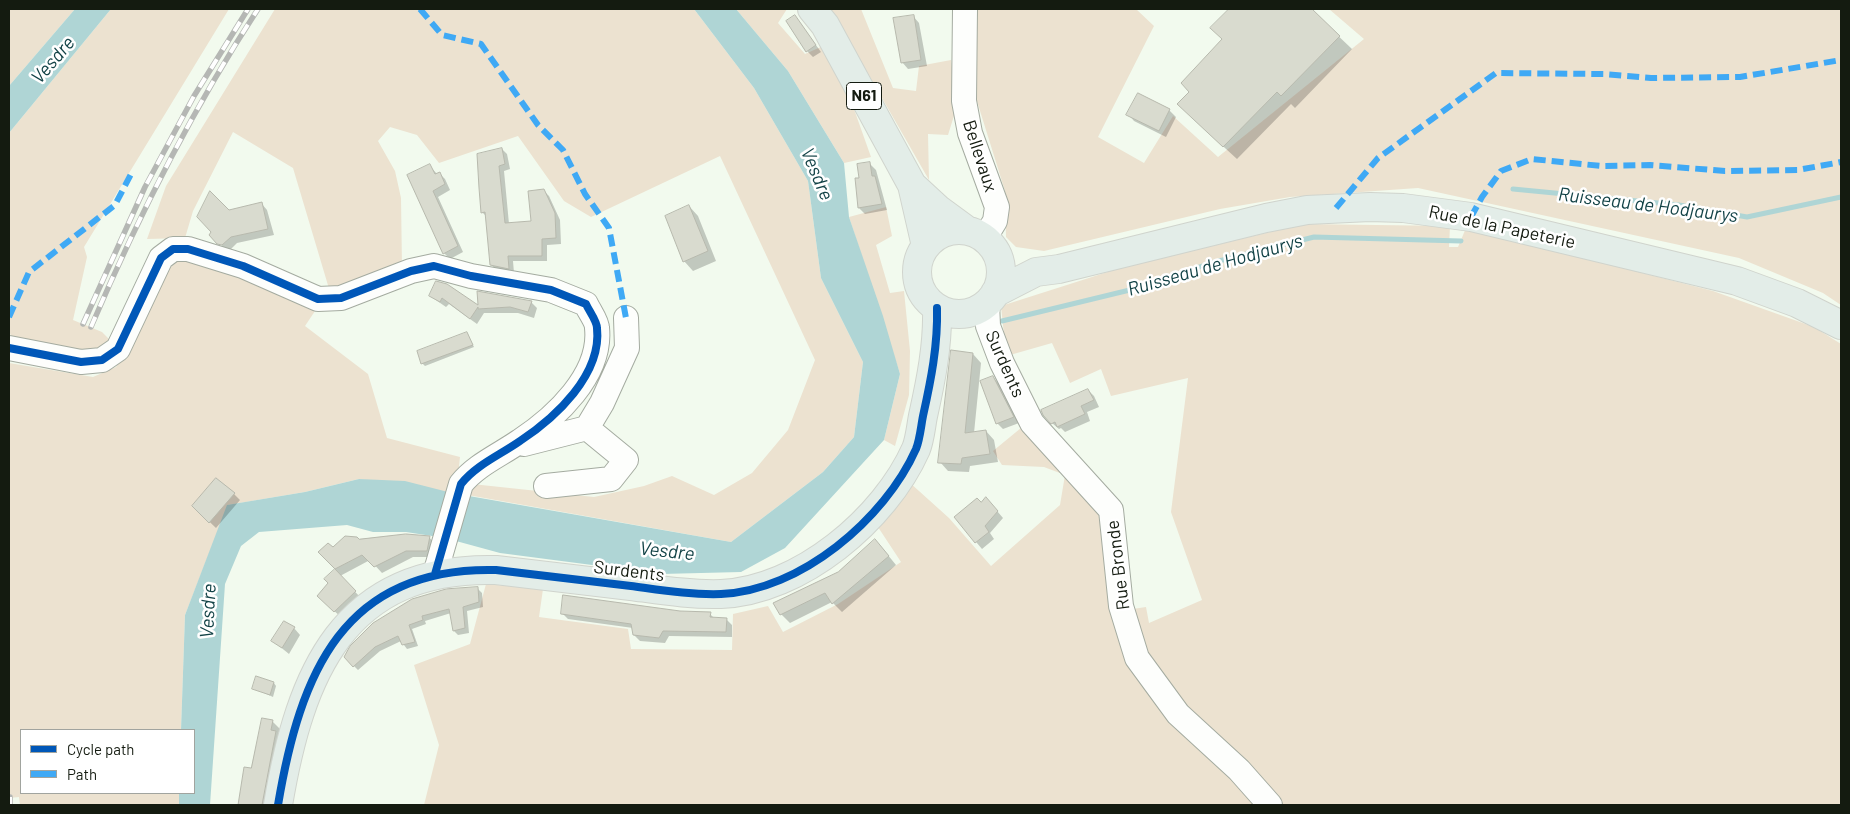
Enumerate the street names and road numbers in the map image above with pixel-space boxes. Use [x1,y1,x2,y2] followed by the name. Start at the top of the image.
[846,82,882,110] road number: N61
[958,117,1002,195] street label: Bellevaux
[1427,201,1577,253] street label: Rue de la Papeterie
[981,327,1029,401] street label: Surdents
[1102,519,1134,611] street label: Rue Bronde
[592,556,666,586] street label: Surdents

